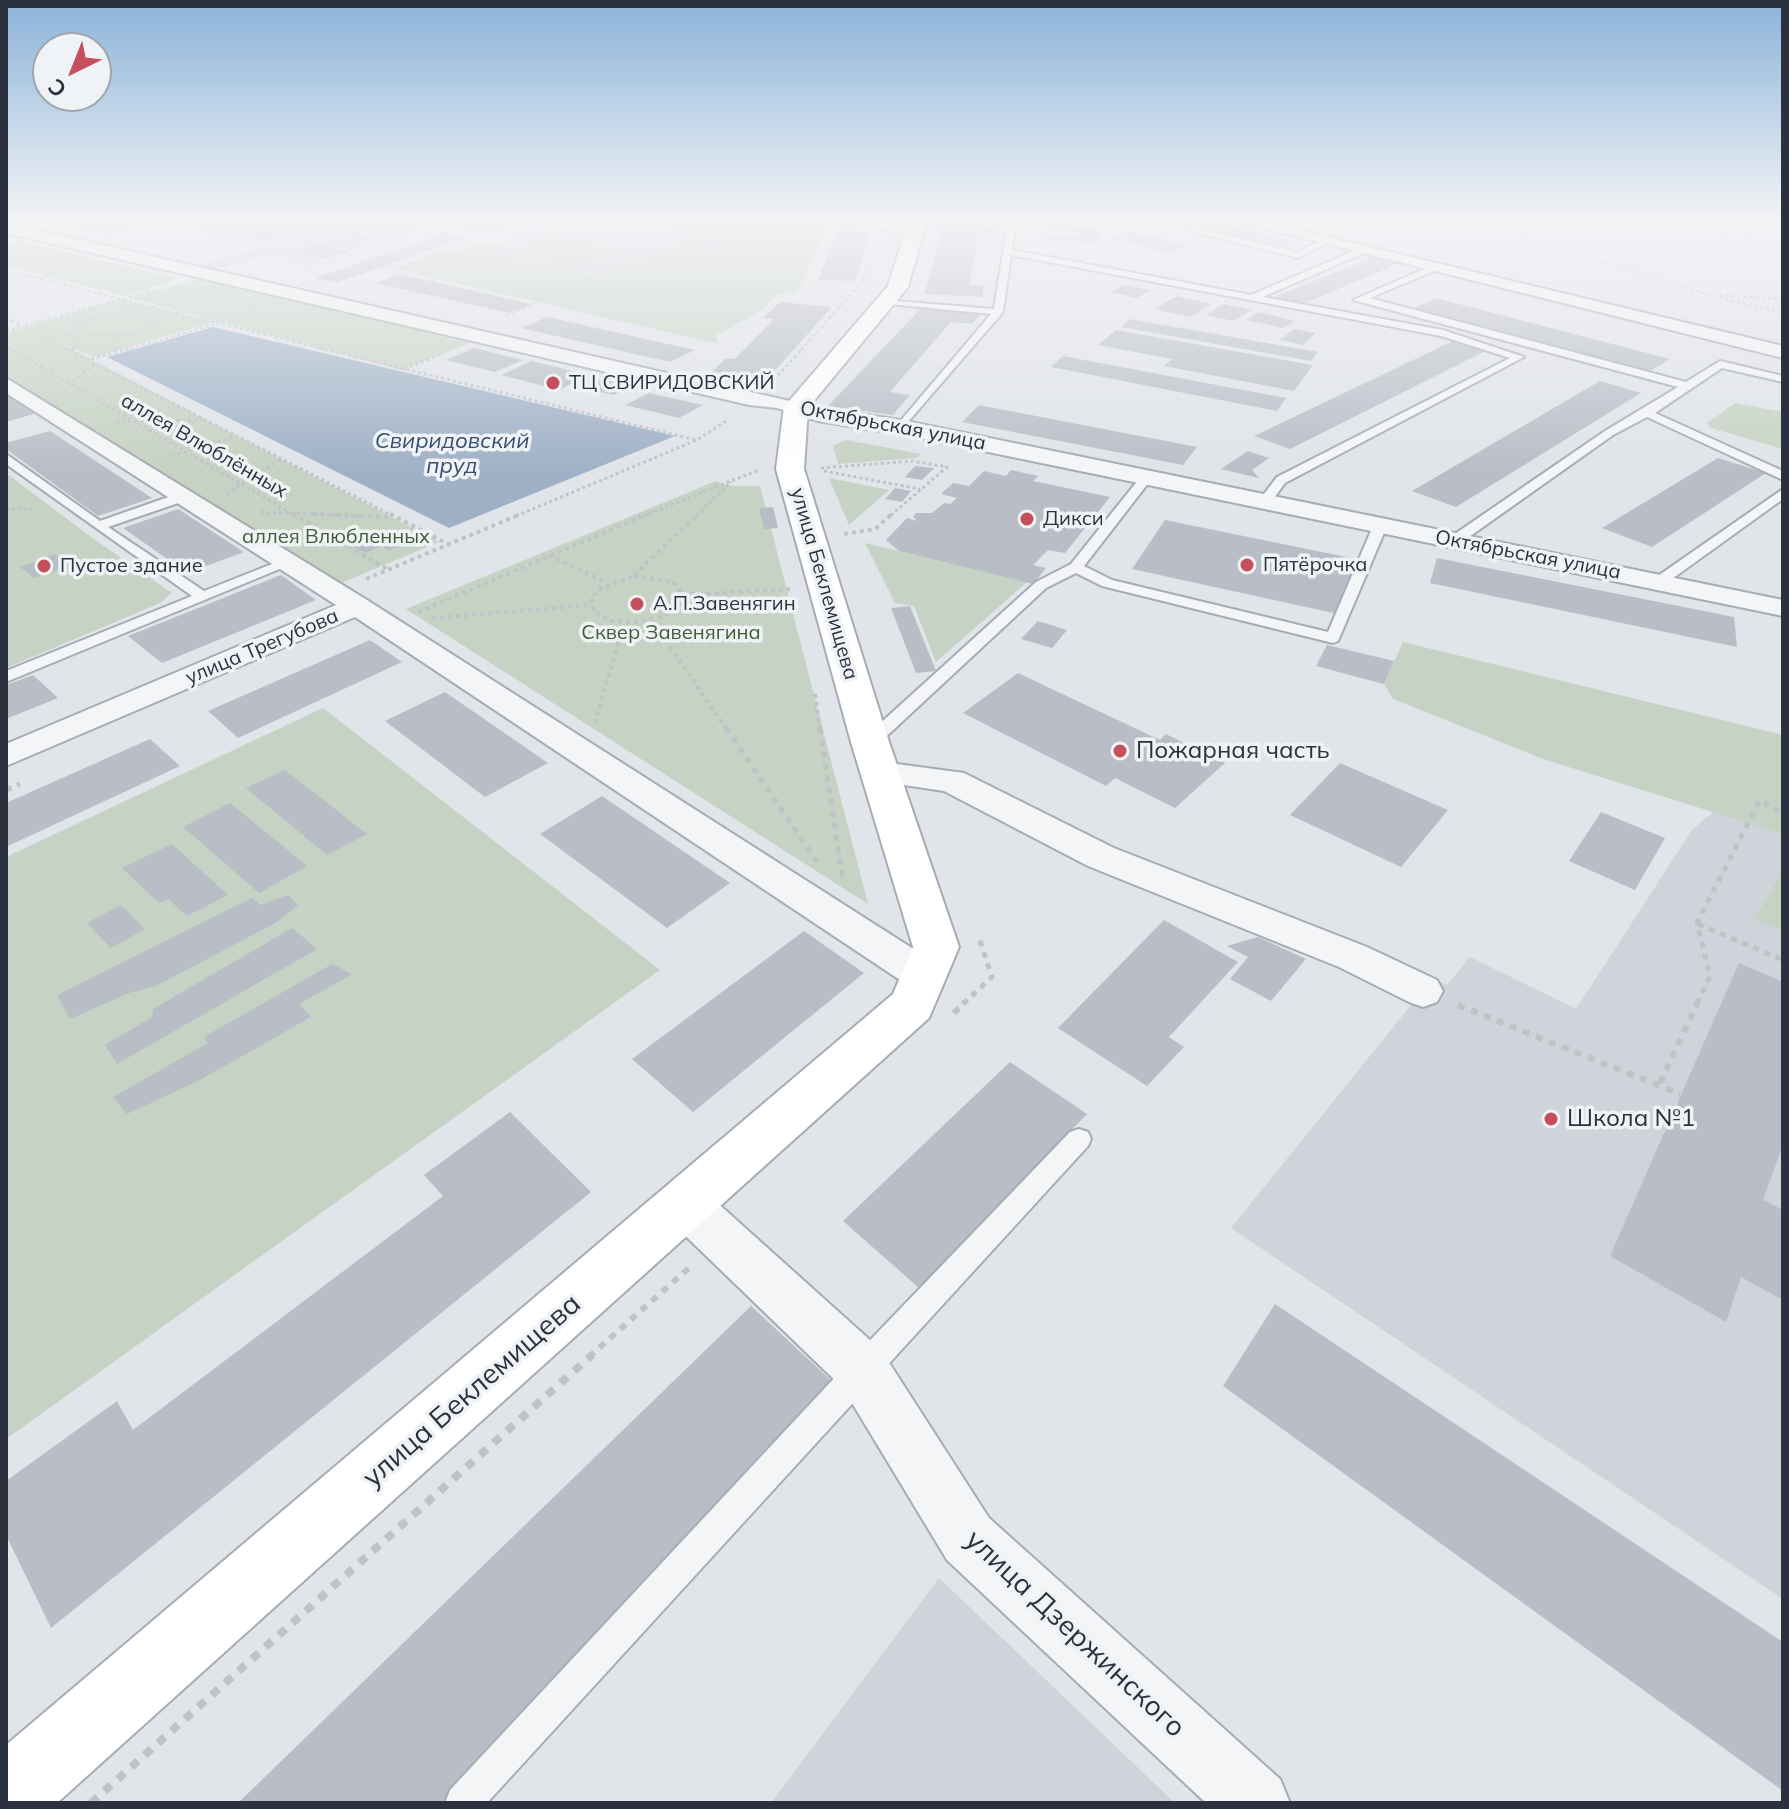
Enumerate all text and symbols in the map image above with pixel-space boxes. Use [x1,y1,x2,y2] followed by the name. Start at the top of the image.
[32,32,112,112] north arrow
[42,73,72,103] text: С
[569,371,774,395] place label: ТЦ СВИРИДОВСКИЙ
[544,374,562,392] marker: ТЦ СВИРИДОВСКИЙ
[117,389,291,503] street label: аллея Влюблённых
[798,396,988,456] street label: Октябрьская улица
[375,428,529,480] water label: Свиридовский пруд
[785,485,863,683] street label: улица Беклемищева
[1043,507,1104,531] place label: Дикси
[1018,510,1036,528] marker: Дикси
[242,525,430,549] park label: аллея Влюбленных
[1433,525,1623,585] street label: Октябрьская улица
[1263,553,1367,577] place label: Пятёрочка
[60,554,203,578] place label: Пустое здание
[1238,556,1256,574] marker: Пятёрочка
[35,557,53,575] marker: Пустое здание
[653,592,796,616] place label: А.П.Завенягин
[628,595,646,613] marker: А.П.Завенягин
[182,604,342,690] street label: улица Трегубова
[581,621,761,645] park label: Сквер Завенягина
[1136,737,1330,765] place label: Пожарная часть
[1111,742,1129,760] marker: Пожарная часть
[1567,1105,1695,1133] place label: Школа №1
[1542,1110,1560,1128] marker: Школа №1
[356,1287,588,1495] street label: улица Беклемищева
[958,1523,1192,1745] street label: улица Дзержинского

